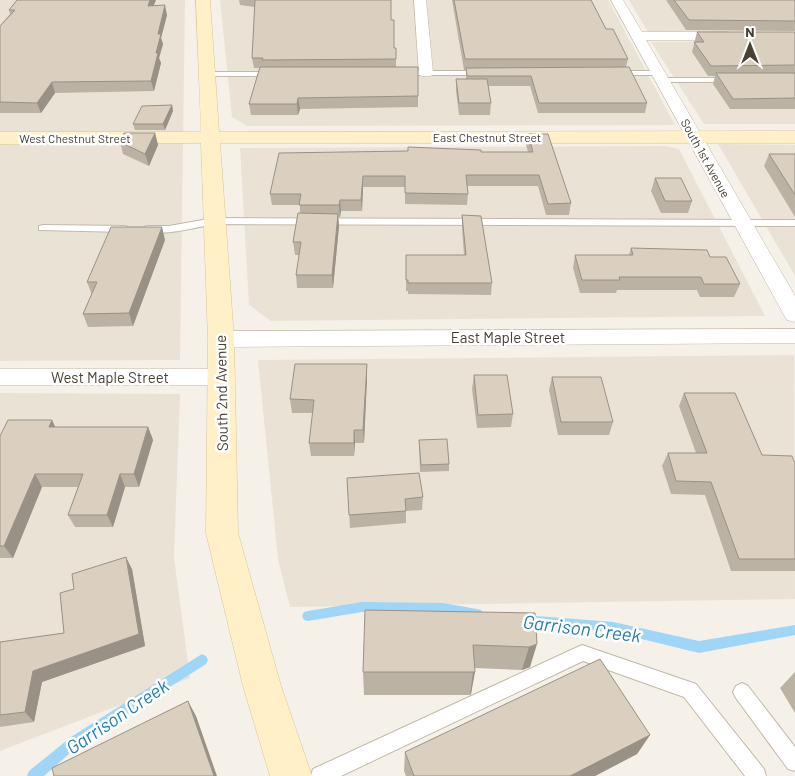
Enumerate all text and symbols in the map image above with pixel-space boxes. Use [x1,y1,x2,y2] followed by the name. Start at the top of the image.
[725,20,775,70] north arrow
[745,23,755,40] text: N
[679,116,733,200] street label: South 1st Avenue
[433,130,541,144] street label: East Chestnut Street
[19,131,131,145] street label: West Chestnut Street
[451,328,565,346] street label: East Maple Street
[211,335,231,451] street label: South 2nd Avenue
[51,368,169,386] street label: West Maple Street
[522,609,643,647] water label: Garrison Creek
[61,673,173,759] water label: Garrison Creek

